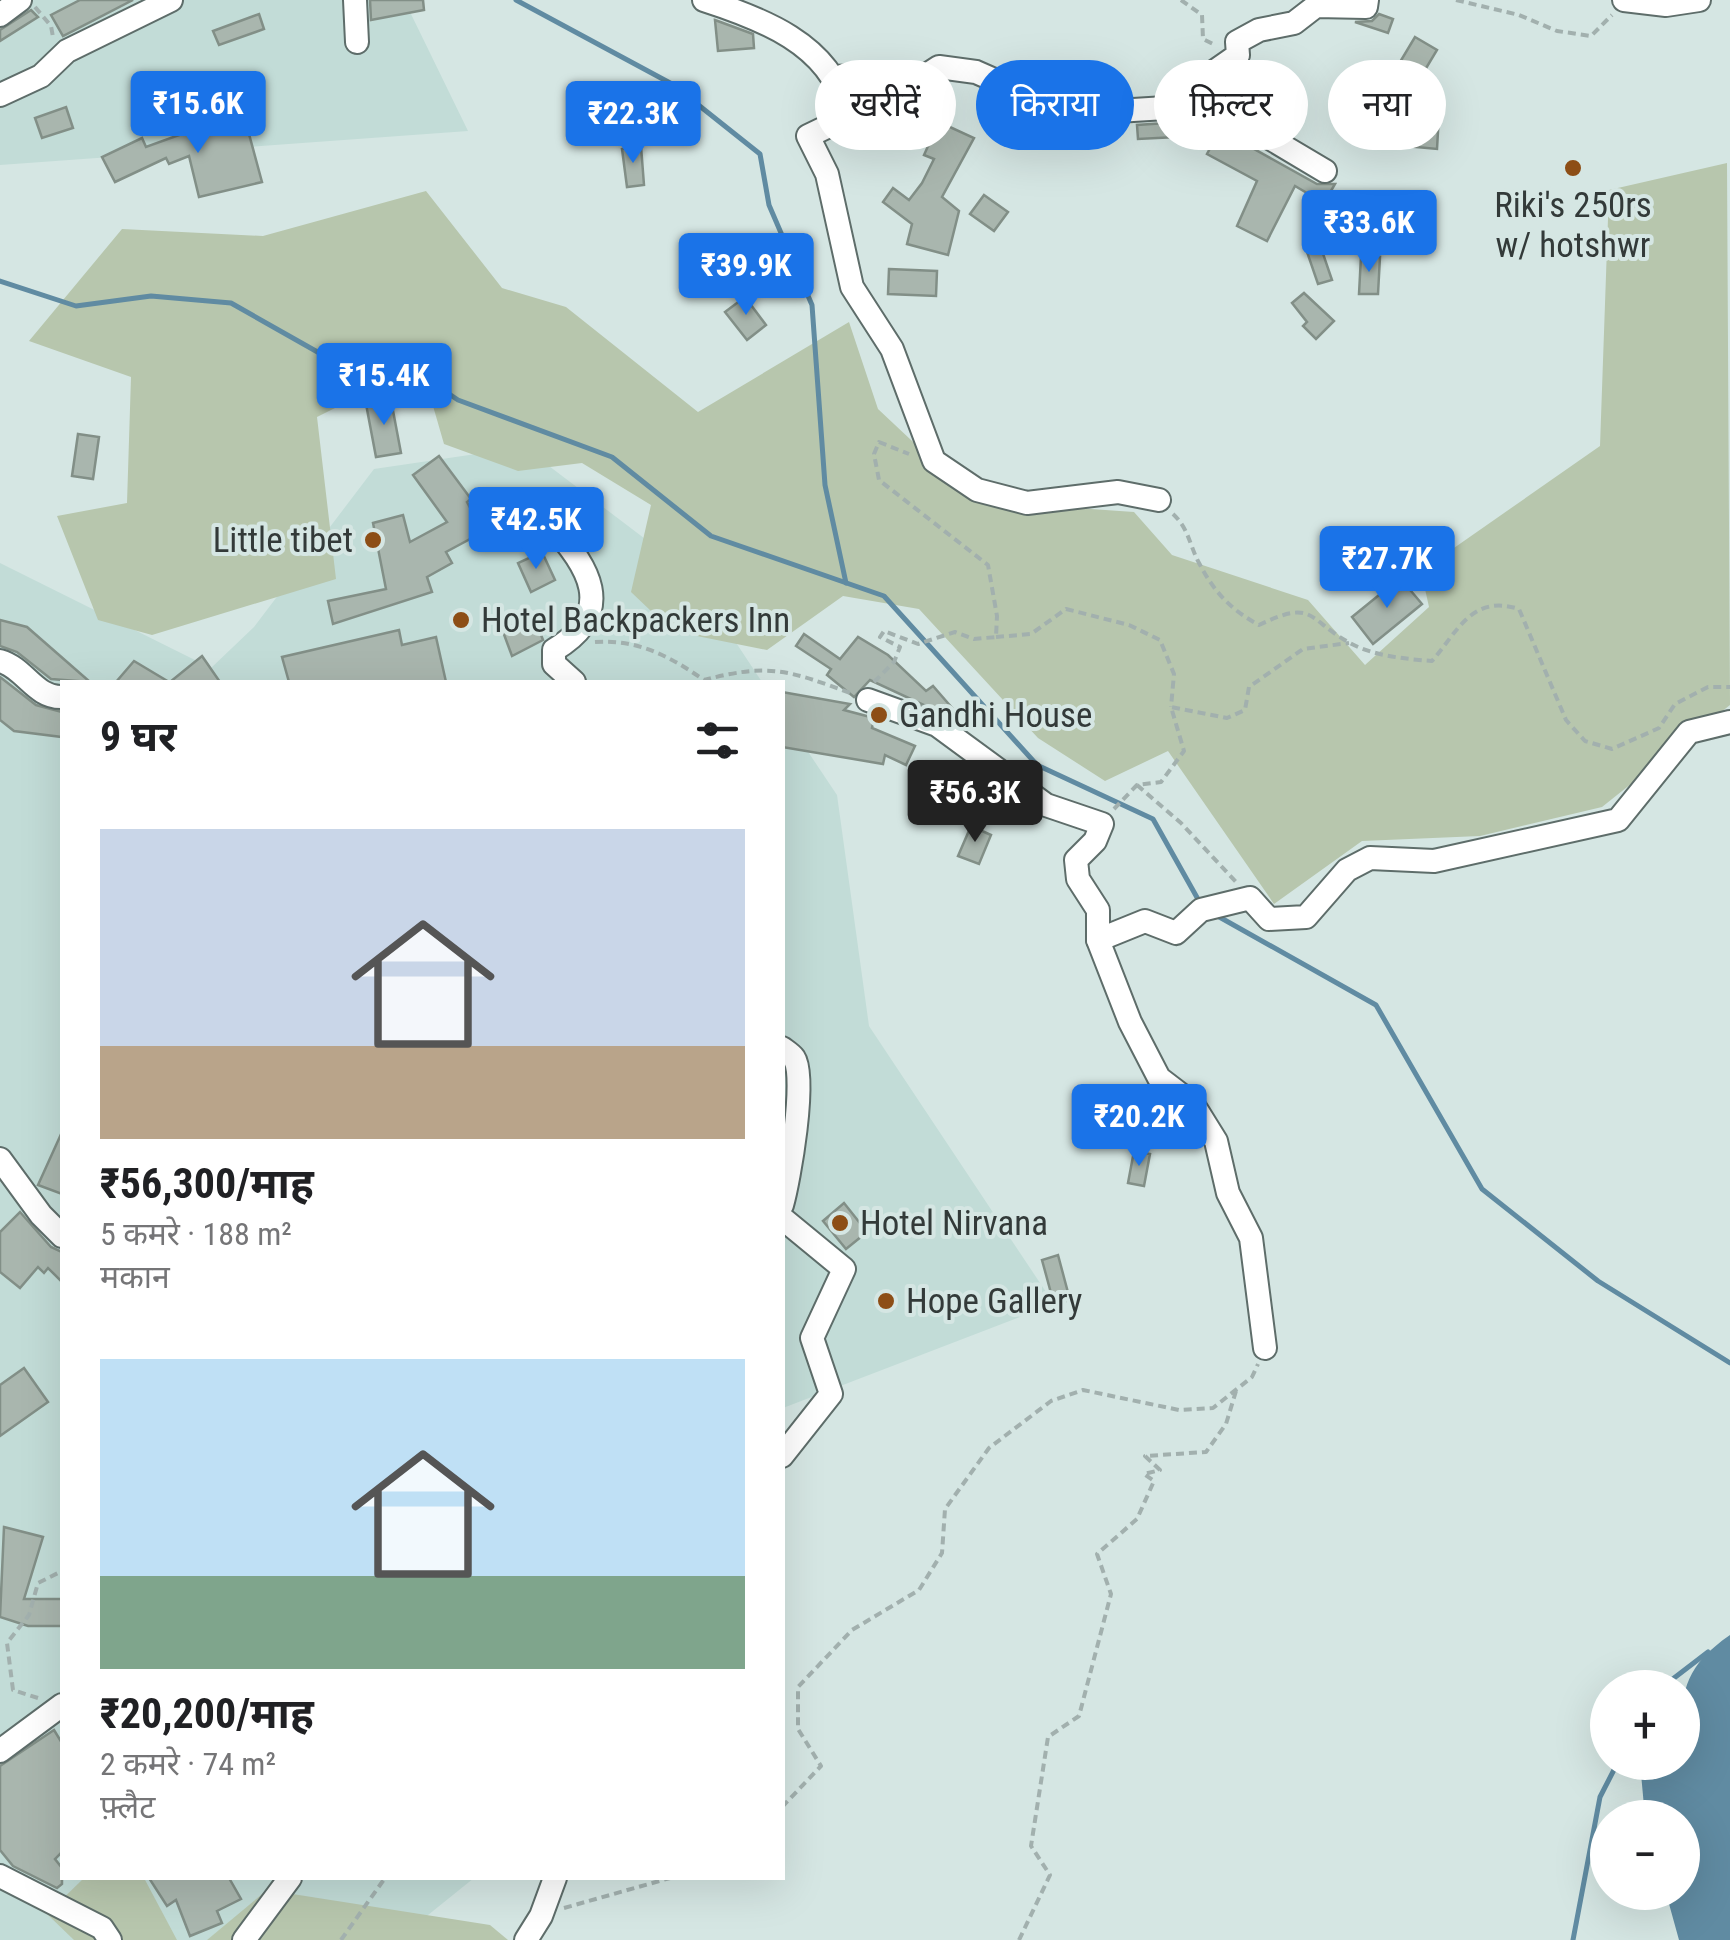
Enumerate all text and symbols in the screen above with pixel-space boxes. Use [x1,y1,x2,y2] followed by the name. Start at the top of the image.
[815,60,956,150] chip: खरीदें
[976,60,1134,150] chip: किराया
[1154,60,1308,150] chip: फ़िल्टर
[1328,60,1446,150] chip: नया
[117,71,279,156] pin: ₹15.6K
[552,81,714,166] pin: ₹22.3K
[153,84,243,122] text: ₹15.6K
[588,94,678,132] text: ₹22.3K
[1562,157,1584,179] marker: Riki's 250rs w/ hotshwr
[1494,185,1652,266] place label: Riki's 250rs w/ hotshwr
[1288,190,1450,275] pin: ₹33.6K
[1324,203,1414,241] text: ₹33.6K
[665,233,827,318] pin: ₹39.9K
[701,246,791,284] text: ₹39.9K
[303,343,465,428] pin: ₹15.4K
[339,356,429,394] text: ₹15.4K
[455,487,617,572] pin: ₹42.5K
[491,500,581,538] text: ₹42.5K
[213,520,353,561] place label: Little tibet
[1306,526,1468,611] pin: ₹27.7K
[362,529,384,551] marker: Little tibet
[1342,539,1432,577] text: ₹27.7K
[481,600,790,641] place label: Hotel Backpackers Inn
[450,609,472,631] marker: Hotel Backpackers Inn
[899,695,1092,736] place label: Gandhi House
[868,704,890,726] marker: Gandhi House
[100,712,177,761] text: 9 घर
[690,713,745,768] icon: filters
[894,760,1056,845] pin: ₹56.3K
[930,773,1020,811] text: ₹56.3K
[333,894,513,1074] icon: home
[1058,1084,1220,1169] pin: ₹20.2K
[1094,1097,1184,1135] text: ₹20.2K
[100,1159,314,1208] text: ₹56,300/माह
[860,1203,1048,1244] place label: Hotel Nirvana
[829,1212,851,1234] marker: Hotel Nirvana
[100,1215,292,1253] text: 5 कमरे · 188 m²
[100,1258,170,1296] text: मकान
[906,1281,1082,1322] place label: Hope Gallery
[875,1290,897,1312] marker: Hope Gallery
[333,1424,513,1604] icon: home
[1590,1670,1700,1910] map controls
[1590,1670,1700,1780] button: +
[100,1689,314,1738] text: ₹20,200/माह
[100,1745,276,1783] text: 2 कमरे · 74 m²
[100,1788,155,1826] text: फ़्लैट
[1590,1800,1700,1910] button: −

